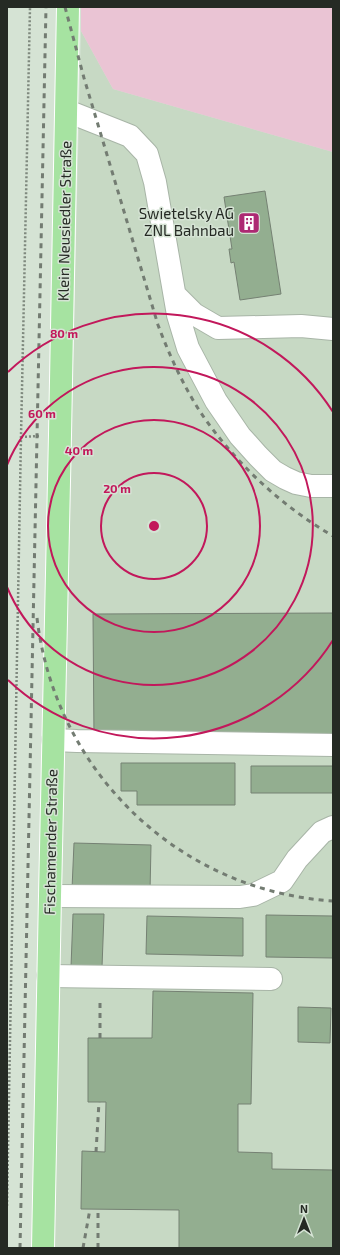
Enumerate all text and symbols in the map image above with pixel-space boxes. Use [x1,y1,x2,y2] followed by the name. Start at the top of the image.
[54,141,74,301] street label: Klein Neusiedler Straße
[139,204,234,239] place label: Swietelsky AG ZNL Bahnbau
[236,210,262,236] building icon: Swietelsky AG ZNL Bahnbau
[50,326,78,340] text: 80 m
[28,406,56,420] text: 60 m
[65,443,93,457] text: 40 m
[103,481,131,495] text: 20 m
[147,519,161,533] centre of rings
[40,769,60,915] street label: Fischamender Straße
[284,1199,324,1239] north arrow
[300,1202,308,1215] text: N

